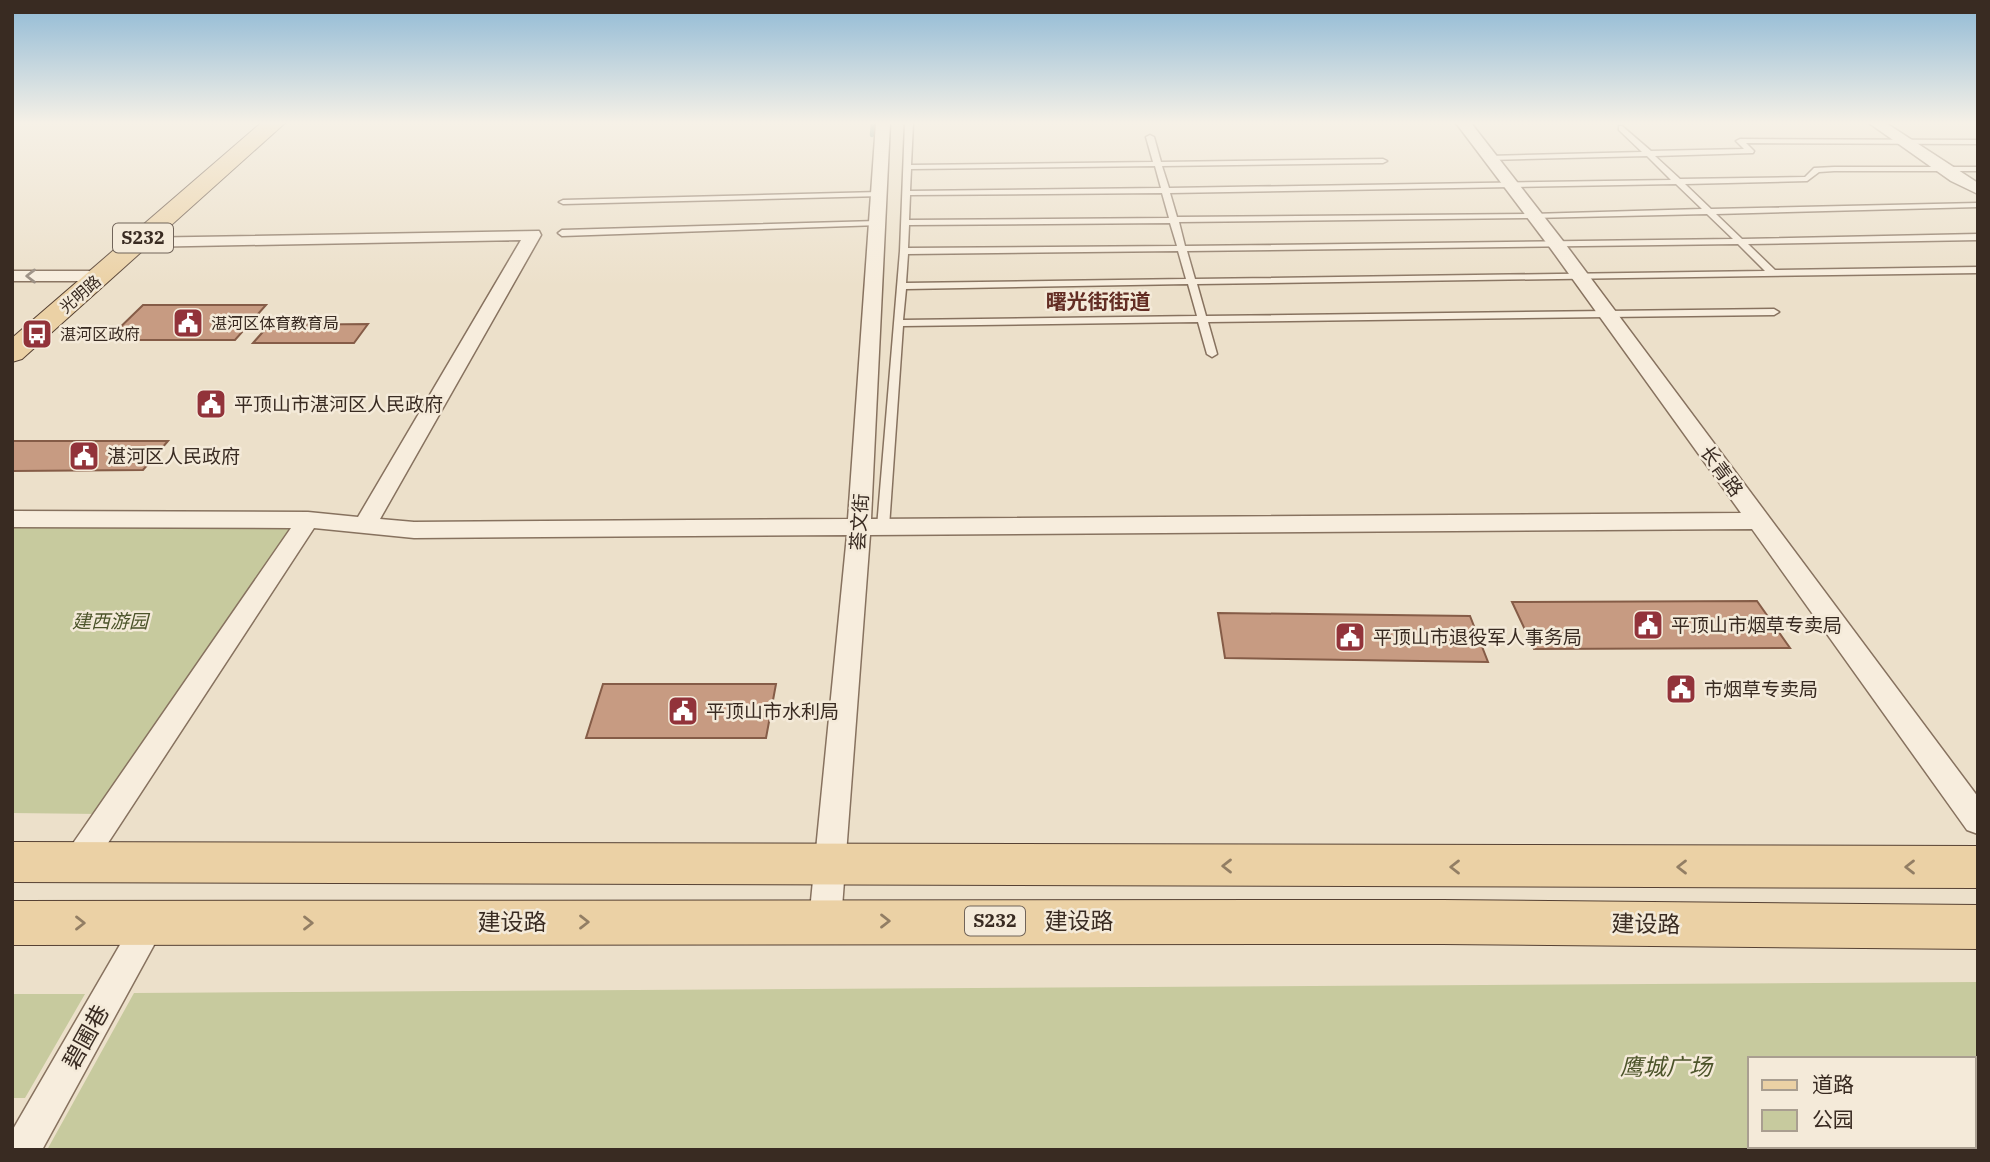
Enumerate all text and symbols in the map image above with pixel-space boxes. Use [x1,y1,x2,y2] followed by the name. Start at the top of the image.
[113,224,173,252] road number: S232
[26,268,36,284] one-way arrow
[55,271,105,317] street label: 光明路
[1046,287,1151,315] district label: 曙光街街道
[171,306,205,340] public building icon: 湛河区体育教育局
[211,313,339,333] place label: 湛河区体育教育局
[20,317,54,351] bus stop icon: 湛河区政府
[60,324,140,344] place label: 湛河区政府
[194,387,228,421] public building icon: 平顶山市湛河区人民政府
[234,392,443,416] place label: 平顶山市湛河区人民政府
[67,439,101,473] public building icon: 湛河区人民政府
[1696,441,1748,501] street label: 长青路
[107,444,240,468] place label: 湛河区人民政府
[845,493,873,551] street label: 荟文街
[1631,608,1665,642] public building icon: 平顶山市烟草专卖局
[72,609,151,633] park label: 建西游园
[1671,613,1842,637] place label: 平顶山市烟草专卖局
[1333,620,1367,654] public building icon: 平顶山市退役军人事务局
[1373,625,1582,649] place label: 平顶山市退役军人事务局
[1664,672,1698,706] public building icon: 市烟草专卖局
[1704,677,1818,701] place label: 市烟草专卖局
[666,694,700,728] public building icon: 平顶山市水利局
[706,699,839,723] place label: 平顶山市水利局
[1221,858,1232,874] one-way arrow
[1449,859,1459,875] one-way arrow
[1676,859,1687,875] one-way arrow
[1904,859,1914,875] one-way arrow
[1045,905,1114,935] street label: 建设路
[478,906,547,936] street label: 建设路
[965,906,1025,936] road number: S232
[1611,907,1681,939] street label: 建设路
[881,913,891,929] one-way arrow
[580,914,590,930] one-way arrow
[76,915,86,931] one-way arrow
[303,915,314,931] one-way arrow
[55,999,115,1074] street label: 碧圃巷
[1620,1051,1714,1081] park label: 鹰城广场
[1748,1057,1976,1148] legend
[1812,1070,1854,1098] text: 道路
[1812,1105,1854,1133] text: 公园

